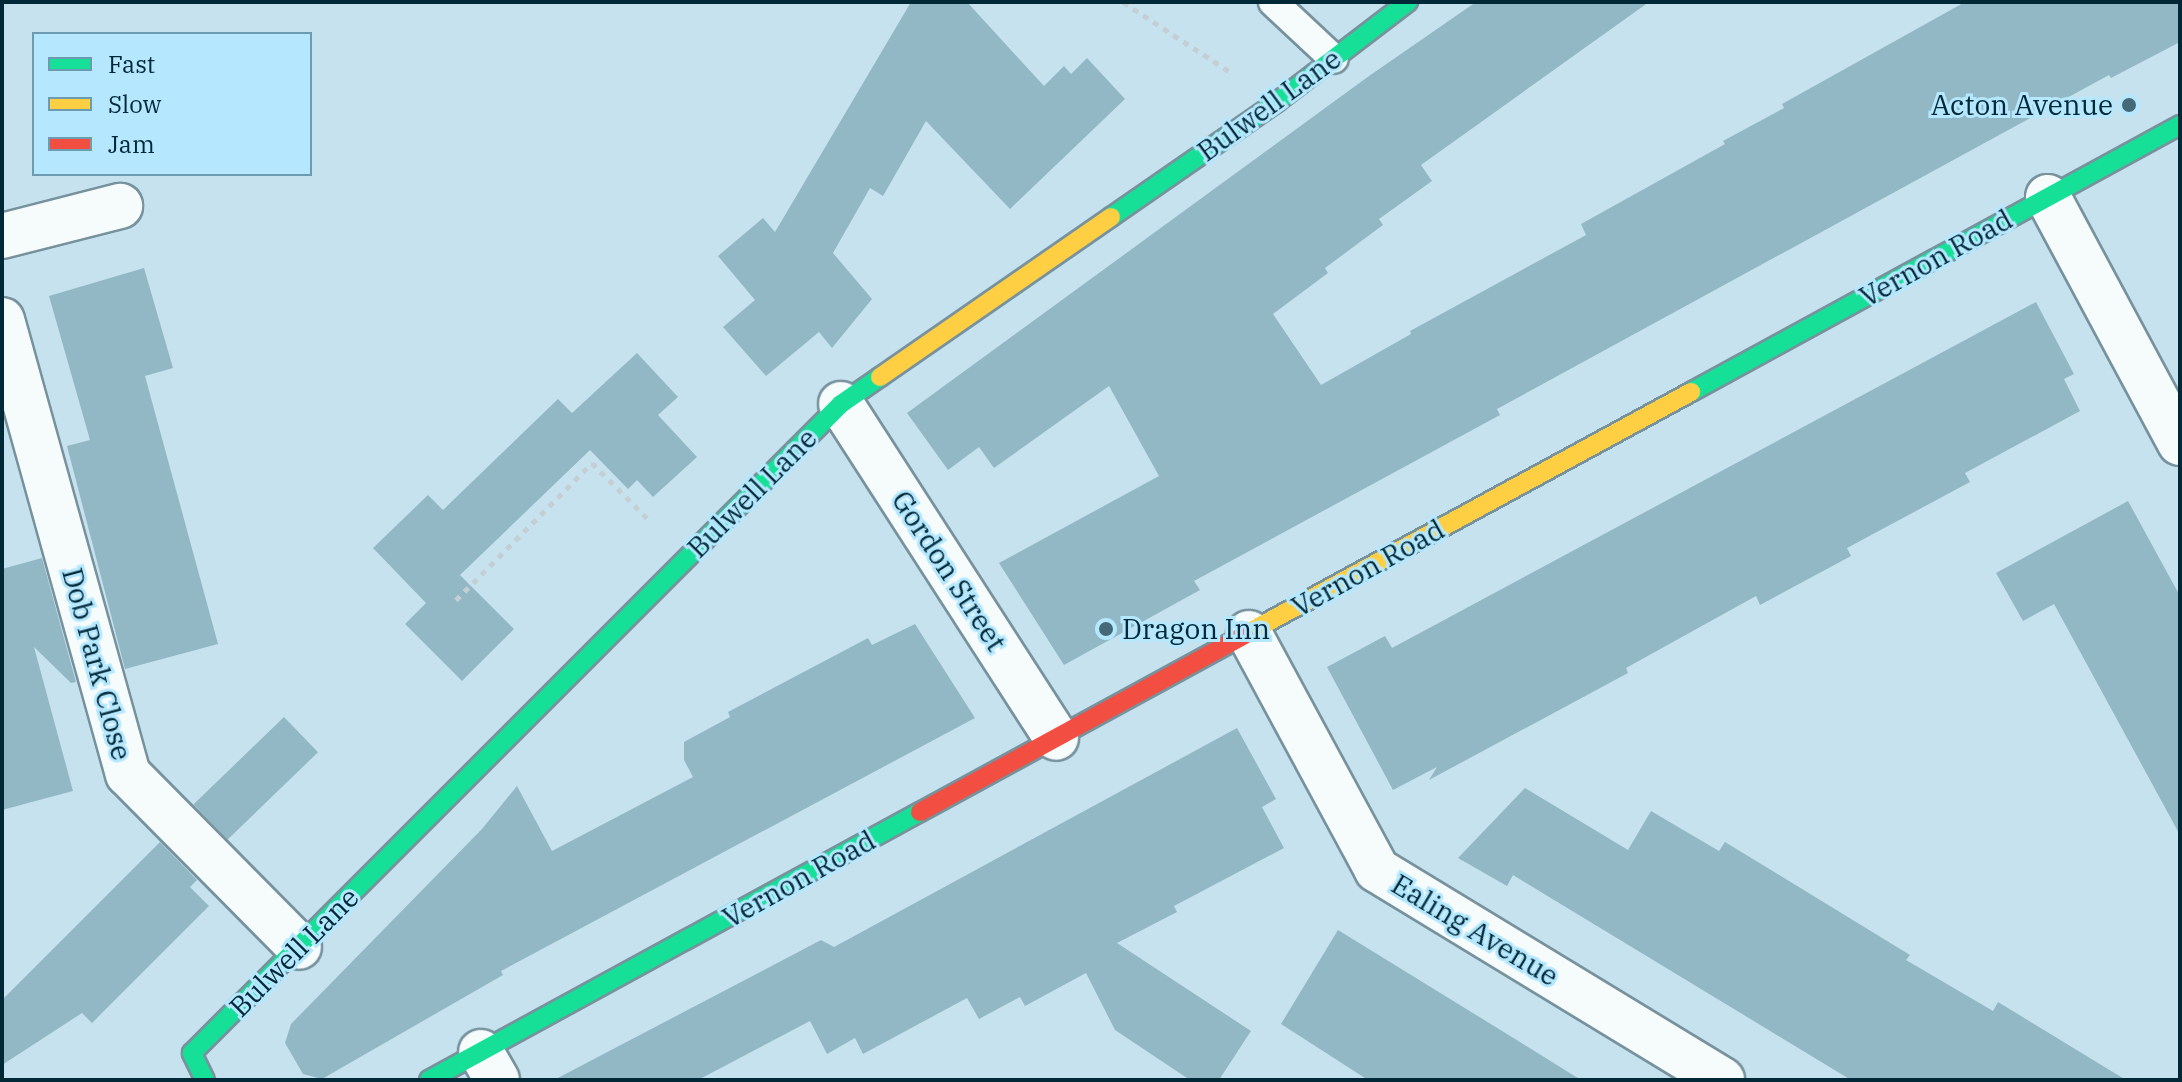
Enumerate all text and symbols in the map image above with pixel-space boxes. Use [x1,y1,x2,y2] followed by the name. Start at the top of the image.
[32,32,312,176] legend
[1191,42,1347,168] street label: Bulwell Lane
[108,48,155,80] text: Fast
[108,88,161,120] text: Slow
[1931,88,2113,122] place label: Acton Avenue
[2120,96,2138,114] marker: Acton Avenue
[108,128,155,160] text: Jam
[1854,202,2018,314] street label: Vernon Road
[680,421,824,565] street label: Bulwell Lane
[885,485,1013,657] street label: Gordon Street
[1286,512,1450,624] street label: Vernon Road
[55,564,139,764] street label: Dob Park Close
[1122,612,1270,646] place label: Dragon Inn
[1097,620,1115,638] marker: Dragon Inn
[717,823,881,935] street label: Vernon Road
[1386,867,1564,993] street label: Ealing Avenue
[222,880,366,1024] street label: Bulwell Lane

